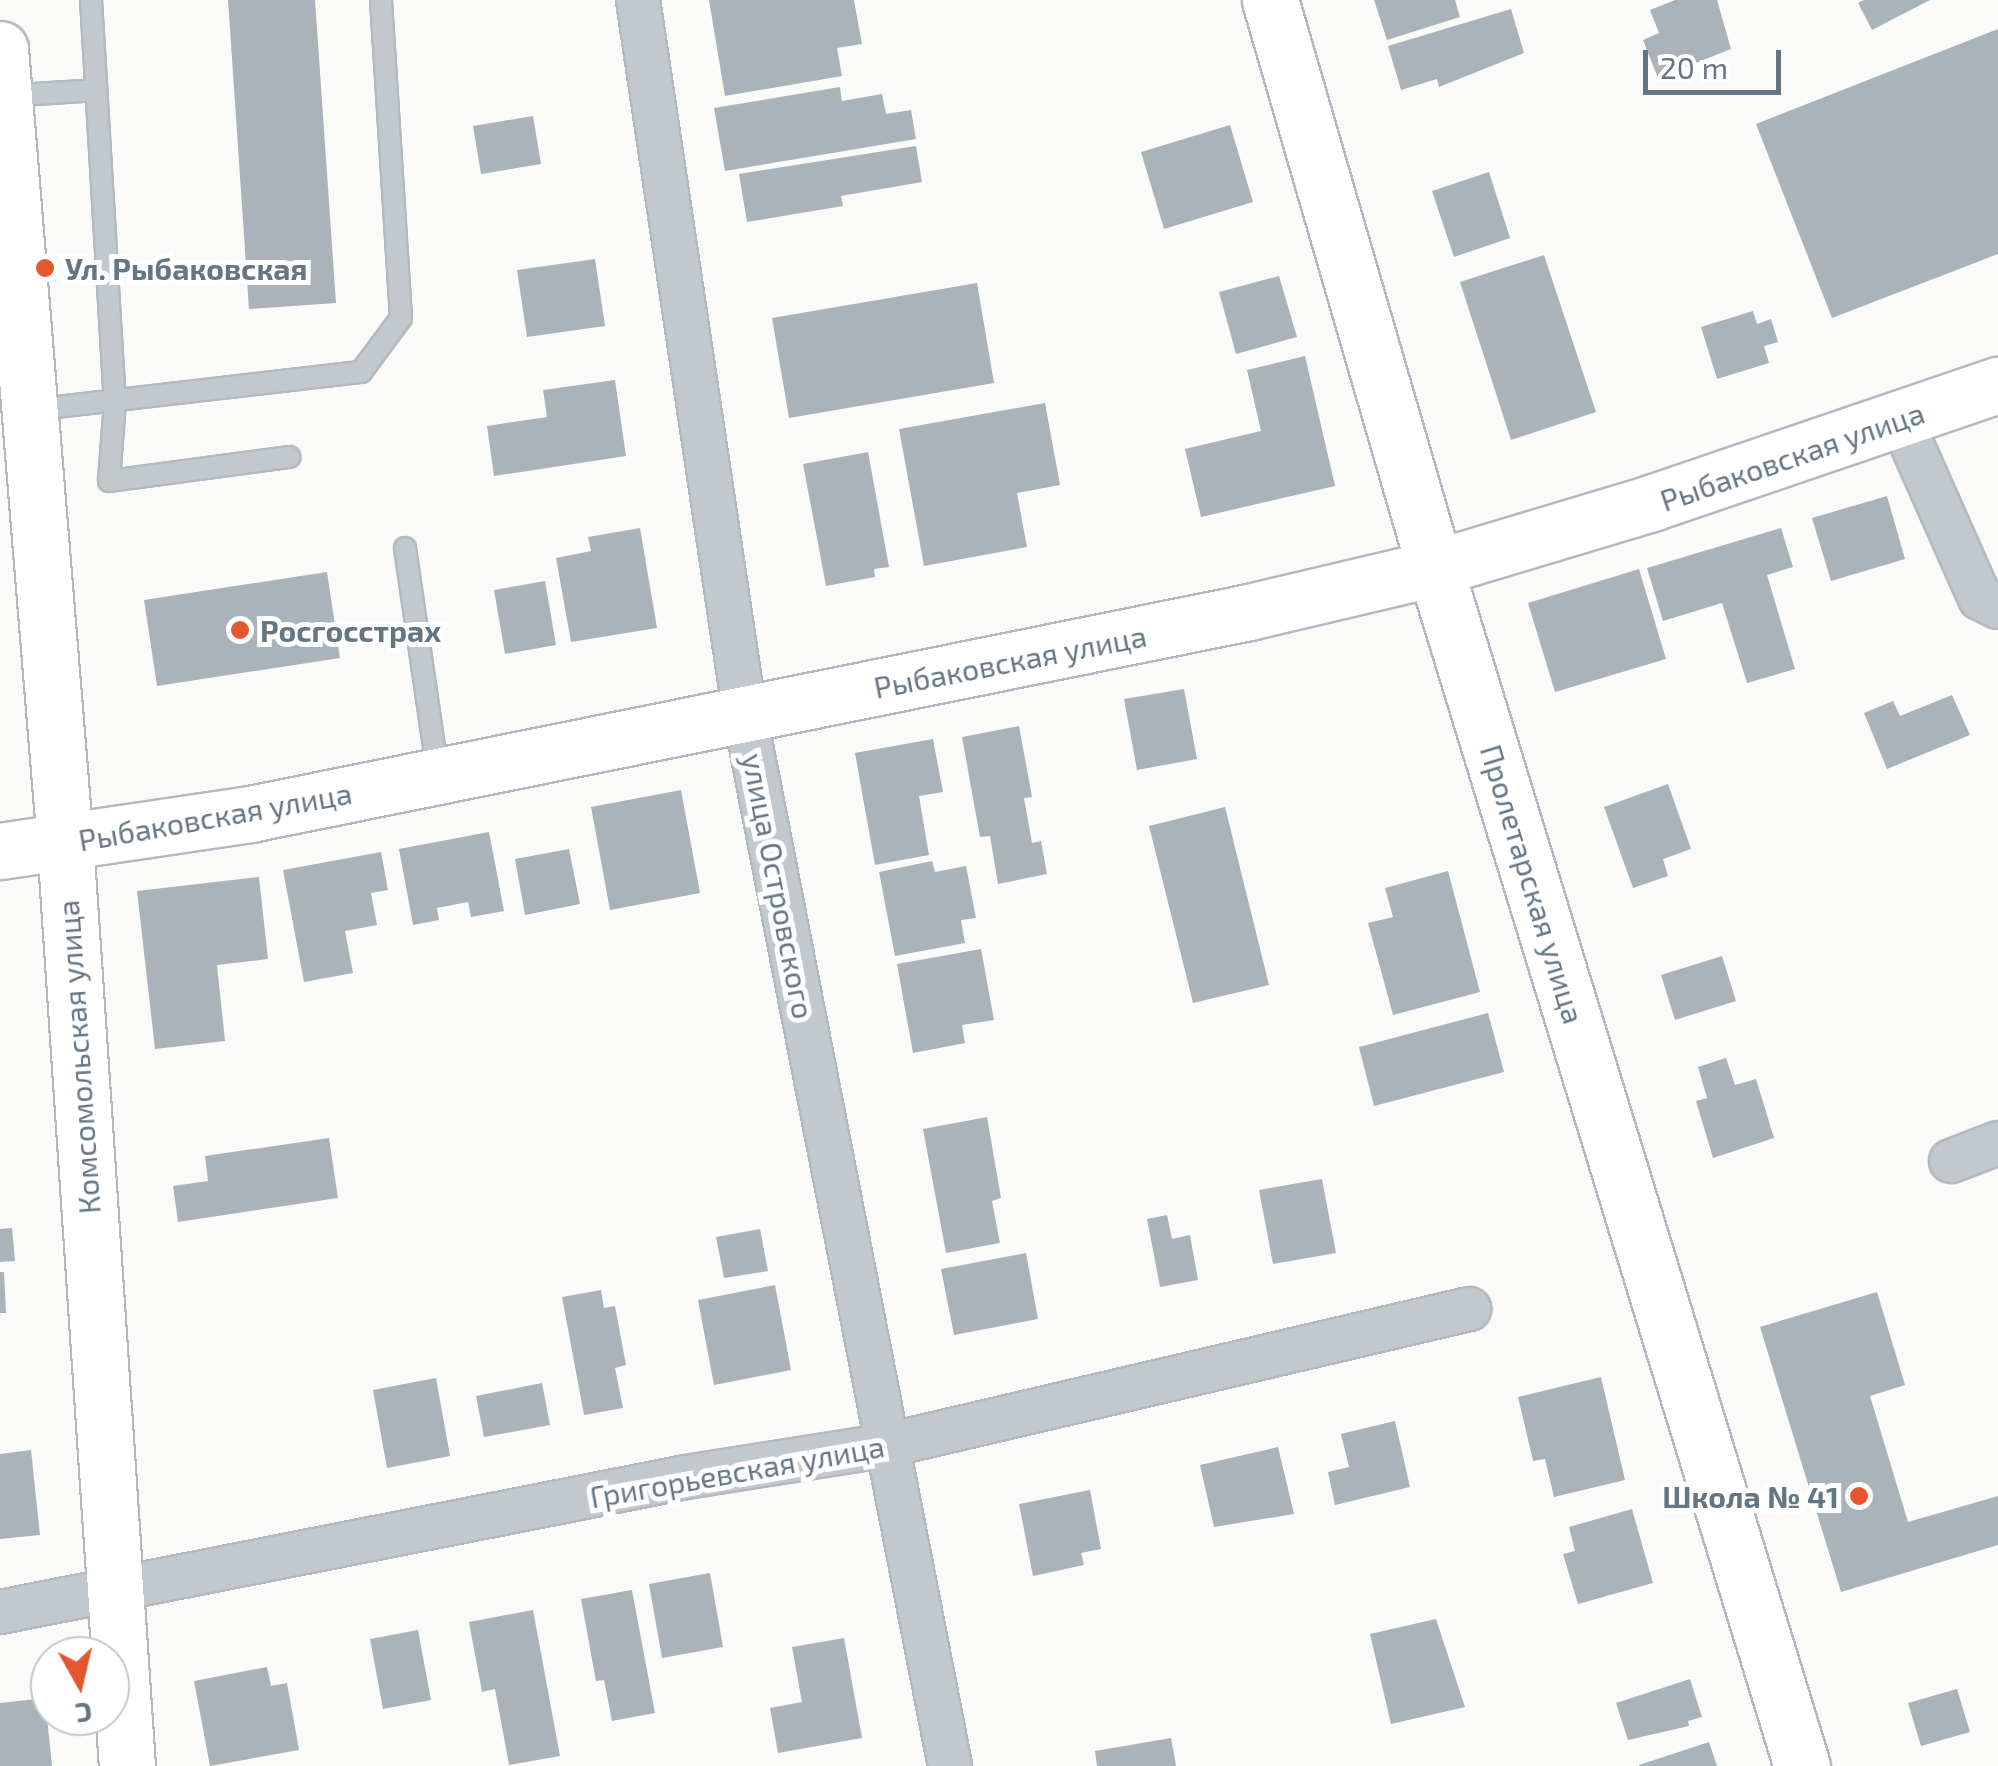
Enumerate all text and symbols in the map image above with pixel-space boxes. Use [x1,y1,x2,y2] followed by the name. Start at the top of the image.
[1648,30,1786,92] scale bar
[1660,49,1728,85] text: 20 m
[65,250,308,286] place label: Ул. Рыбаковская
[34,257,56,279] marker: Ул. Рыбаковская
[1655,394,1929,518] street label: Рыбаковская улица
[260,612,441,648] place label: Росгосстрах
[871,617,1149,705] street label: Рыбаковская улица
[229,619,251,641] marker: Росгосстрах
[1473,740,1593,1028] street label: Пролетарская улица
[736,750,822,1022] street label: улица Островского
[75,774,355,858] street label: Рыбаковская улица
[49,899,107,1215] street label: Комсомольская улица
[587,1427,887,1515] street label: Григорьевская улица
[1662,1478,1839,1514] place label: Школа № 41
[1848,1485,1870,1507] marker: Школа № 41
[30,1636,130,1736] north arrow
[73,1696,94,1732] text: С

